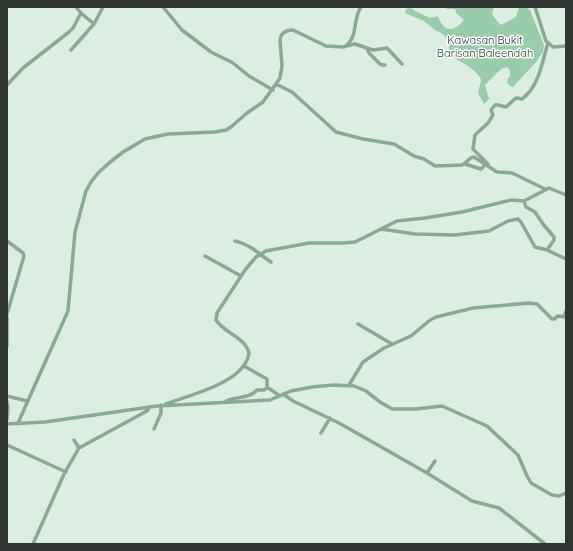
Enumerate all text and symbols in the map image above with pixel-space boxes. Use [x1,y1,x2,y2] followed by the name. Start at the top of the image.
[437,33,533,60] park label: Kawasan Bukit Barisan Baleendah

